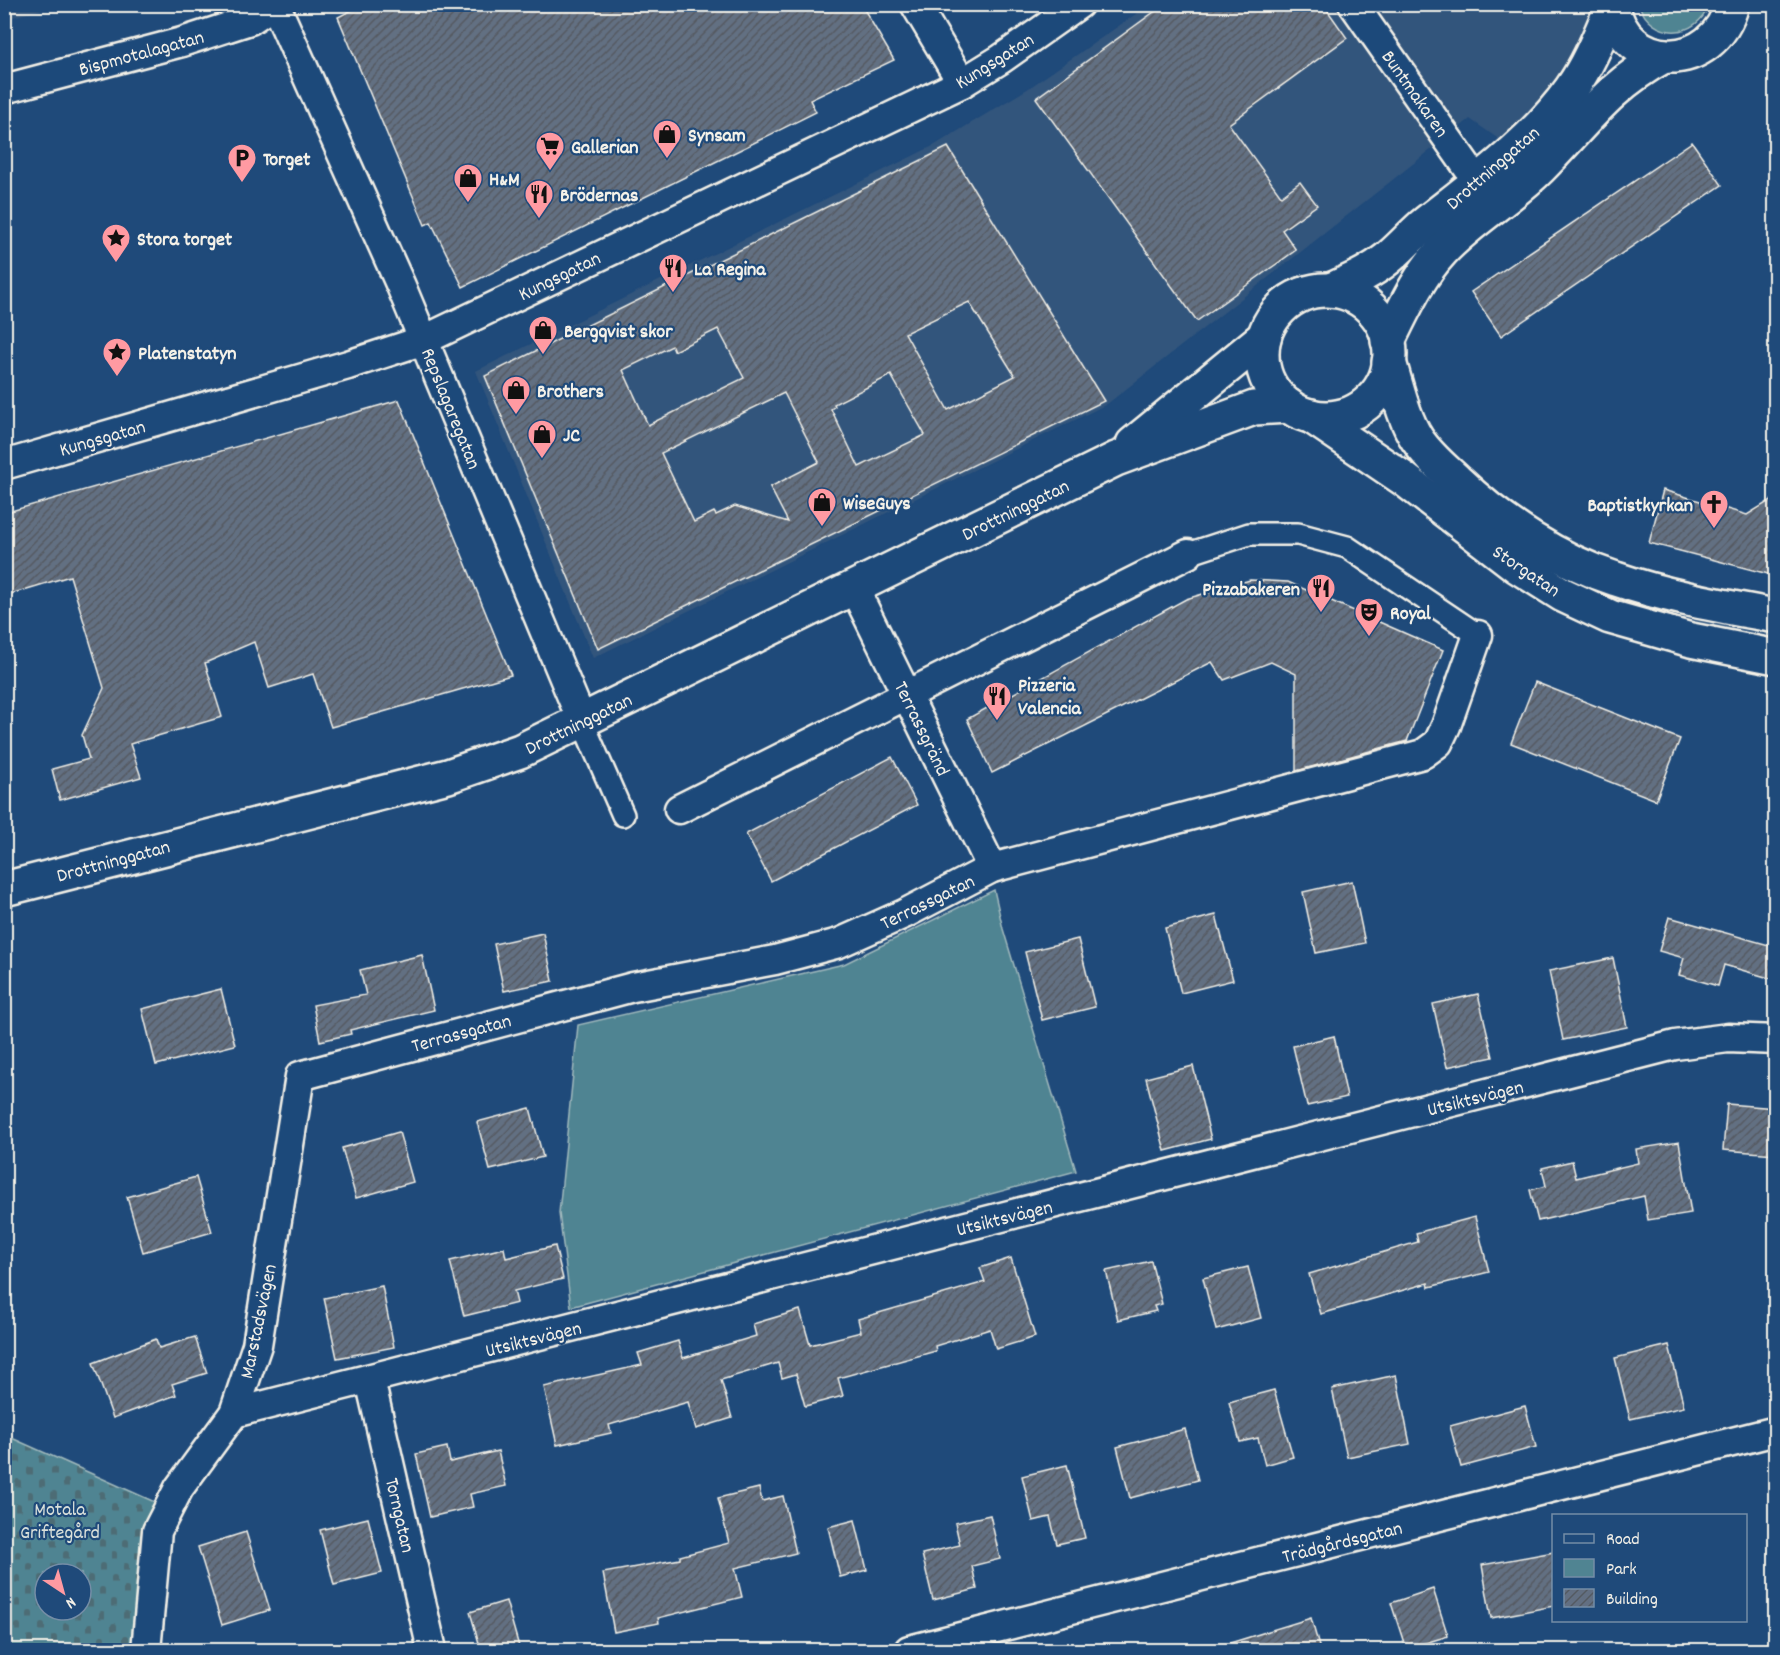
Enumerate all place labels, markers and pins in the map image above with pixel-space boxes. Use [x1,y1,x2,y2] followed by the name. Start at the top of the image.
[651,118,683,160] shop icon: Synsam
[688,123,746,151] place label: Synsam
[534,130,566,172] supermarket icon: Gallerian
[571,135,639,163] place label: Gallerian
[226,142,258,184] parking icon: Torget
[263,147,311,175] place label: Torget
[452,162,484,204] shop icon: H&M
[489,167,520,195] place label: H&M
[523,178,555,220] restaurant icon: Brödernas
[560,183,638,211] place label: Brödernas
[100,222,132,264] place icon: Stora torget
[137,227,233,255] place label: Stora torget
[657,252,689,294] restaurant icon: La Regina
[694,257,766,285] place label: La Regina
[527,314,559,356] shop icon: Bergqvist skor
[564,319,673,347] place label: Bergqvist skor
[101,336,133,378] place icon: Platenstatyn
[138,341,237,369] place label: Platenstatyn
[500,374,532,416] shop icon: Brothers
[537,379,604,407] place label: Brothers
[526,418,558,460] shop icon: JC
[563,423,580,451] place label: JC
[806,486,838,528] shop icon: WiseGuys
[1698,488,1730,530] church icon: Baptistkyrkan
[843,491,911,519] place label: WiseGuys
[1588,493,1693,521] place label: Baptistkyrkan
[1305,572,1337,614] restaurant icon: Pizzabakeren
[1202,577,1300,605] place label: Pizzabakeren
[1353,596,1385,638] theatre icon: Royal
[1390,601,1431,629] place label: Royal
[1018,673,1082,724] place label: Pizzeria Valencia
[981,680,1013,722] restaurant icon: Pizzeria Valencia

